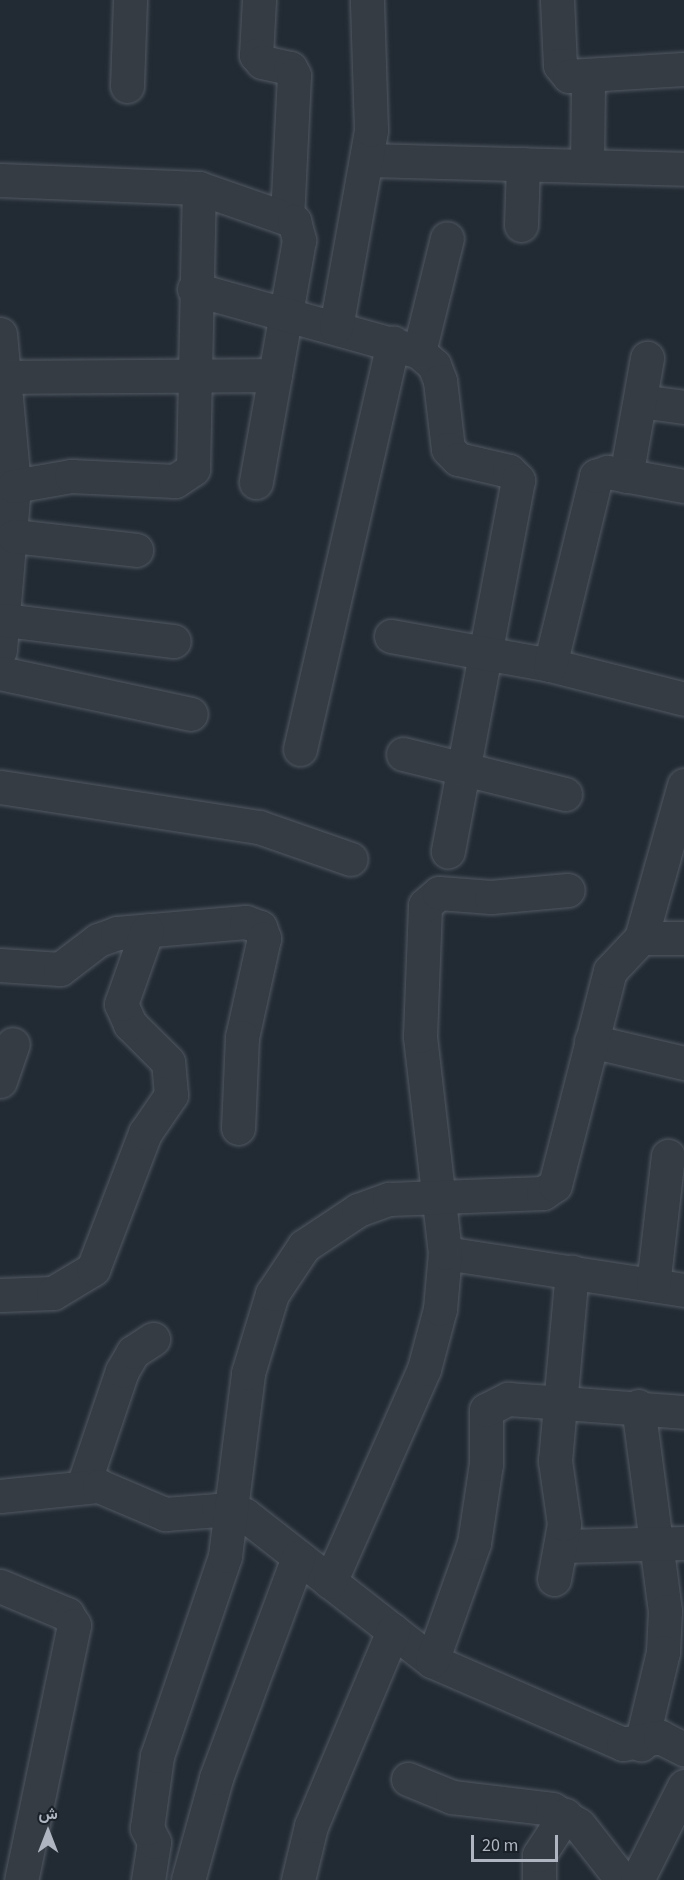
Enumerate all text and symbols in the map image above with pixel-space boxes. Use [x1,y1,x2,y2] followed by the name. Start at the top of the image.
[18,1802,78,1862] north arrow
[38,1803,58,1825] text: ش
[474,1823,561,1861] scale bar
[482,1833,518,1858] text: 20 m

